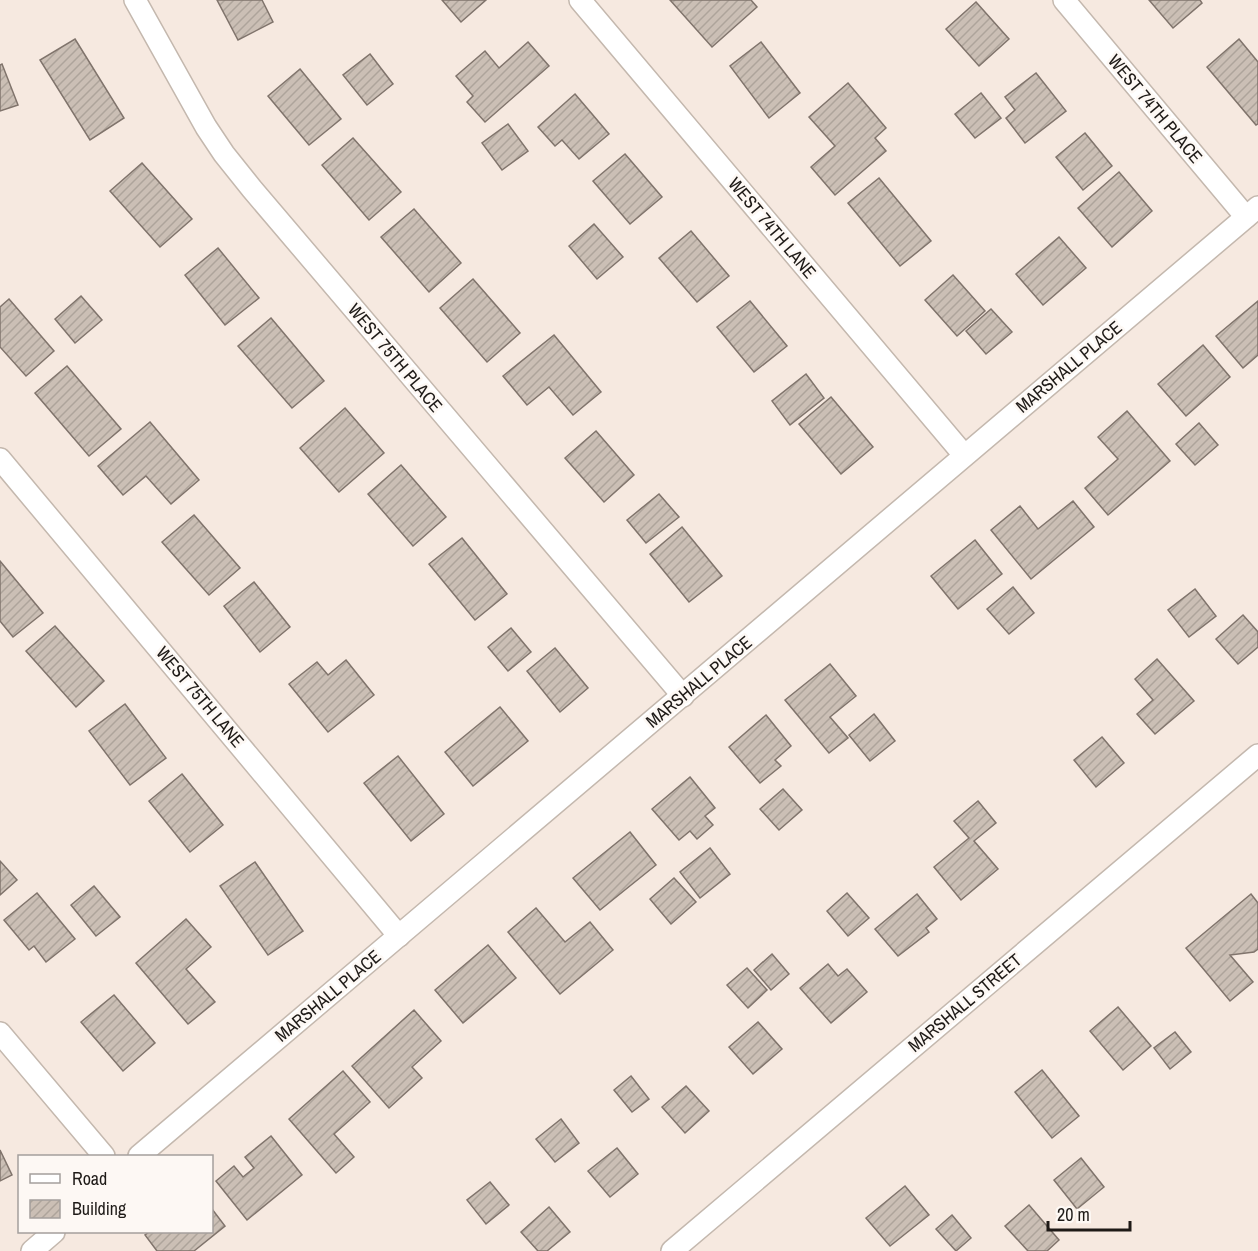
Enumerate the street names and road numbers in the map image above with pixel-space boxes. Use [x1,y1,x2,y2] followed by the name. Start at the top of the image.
[1102,49,1208,168] street label: WEST 74TH PLACE
[723,172,822,284] street label: WEST 74TH LANE
[342,298,448,417] street label: WEST 75TH PLACE
[1010,315,1127,418] street label: MARSHALL PLACE
[640,630,757,733] street label: MARSHALL PLACE
[151,641,250,753] street label: WEST 75TH LANE
[269,944,386,1047] street label: MARSHALL PLACE
[902,948,1027,1058] street label: MARSHALL STREET

